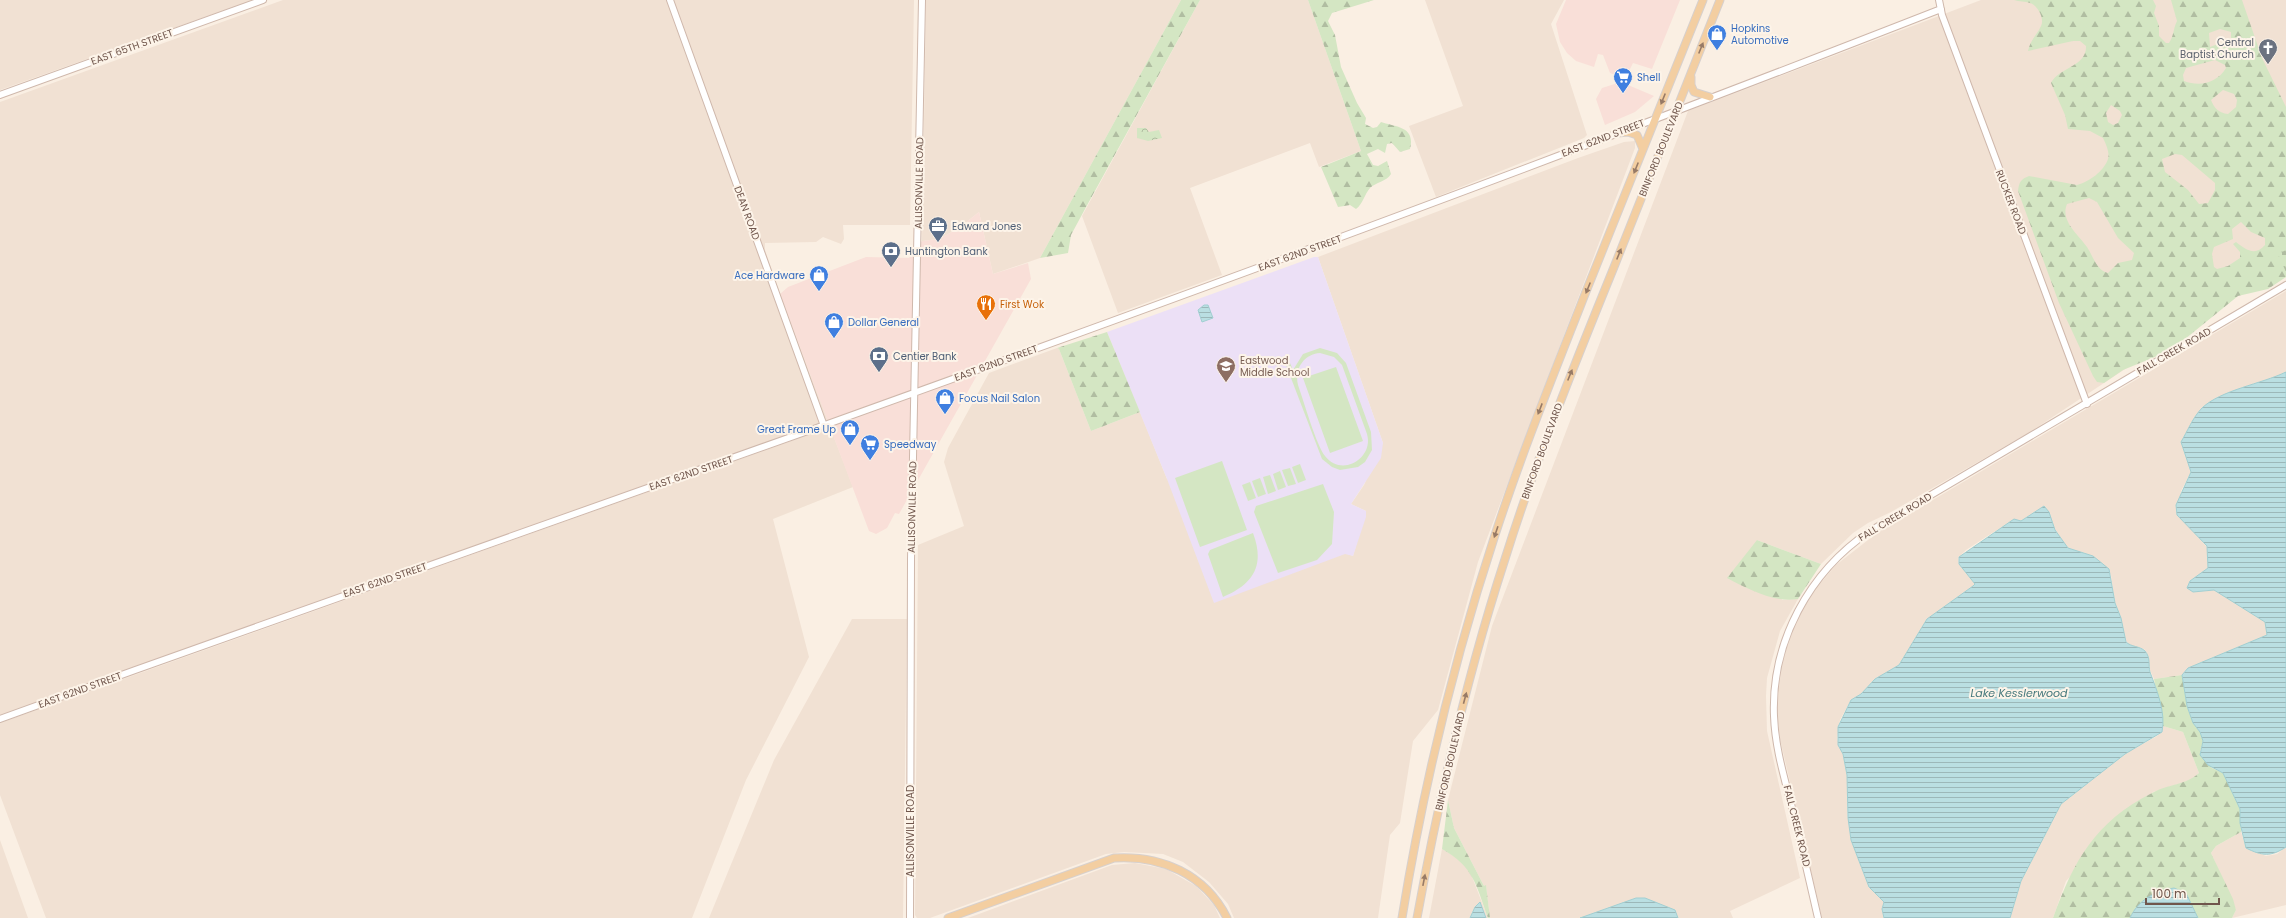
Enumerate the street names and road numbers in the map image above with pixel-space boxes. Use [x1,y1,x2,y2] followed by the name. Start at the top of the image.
[89,25,176,69] street label: EAST 65TH STREET
[1635,99,1687,199] street label: BINFORD BOULEVARD
[1559,115,1647,161] street label: EAST 62ND STREET
[911,137,927,229] street label: ALLISONVILLE ROAD
[1992,167,2030,237] street label: RUCKER ROAD
[730,184,764,242] street label: DEAN ROAD
[1256,231,1344,275] street label: EAST 62ND STREET
[2134,324,2214,378] street label: FALL CREEK ROAD
[952,341,1040,385] street label: EAST 62ND STREET
[1518,401,1566,501] street label: BINFORD BOULEVARD
[647,451,735,494] street label: EAST 62ND STREET
[904,461,920,553] street label: ALLISONVILLE ROAD
[1855,489,1935,545] street label: FALL CREEK ROAD
[341,558,429,601] street label: EAST 62ND STREET
[36,668,124,712] street label: EAST 62ND STREET
[1431,710,1469,812] street label: BINFORD BOULEVARD
[1780,784,1814,868] street label: FALL CREEK ROAD
[903,785,918,877] street label: ALLISONVILLE ROAD

